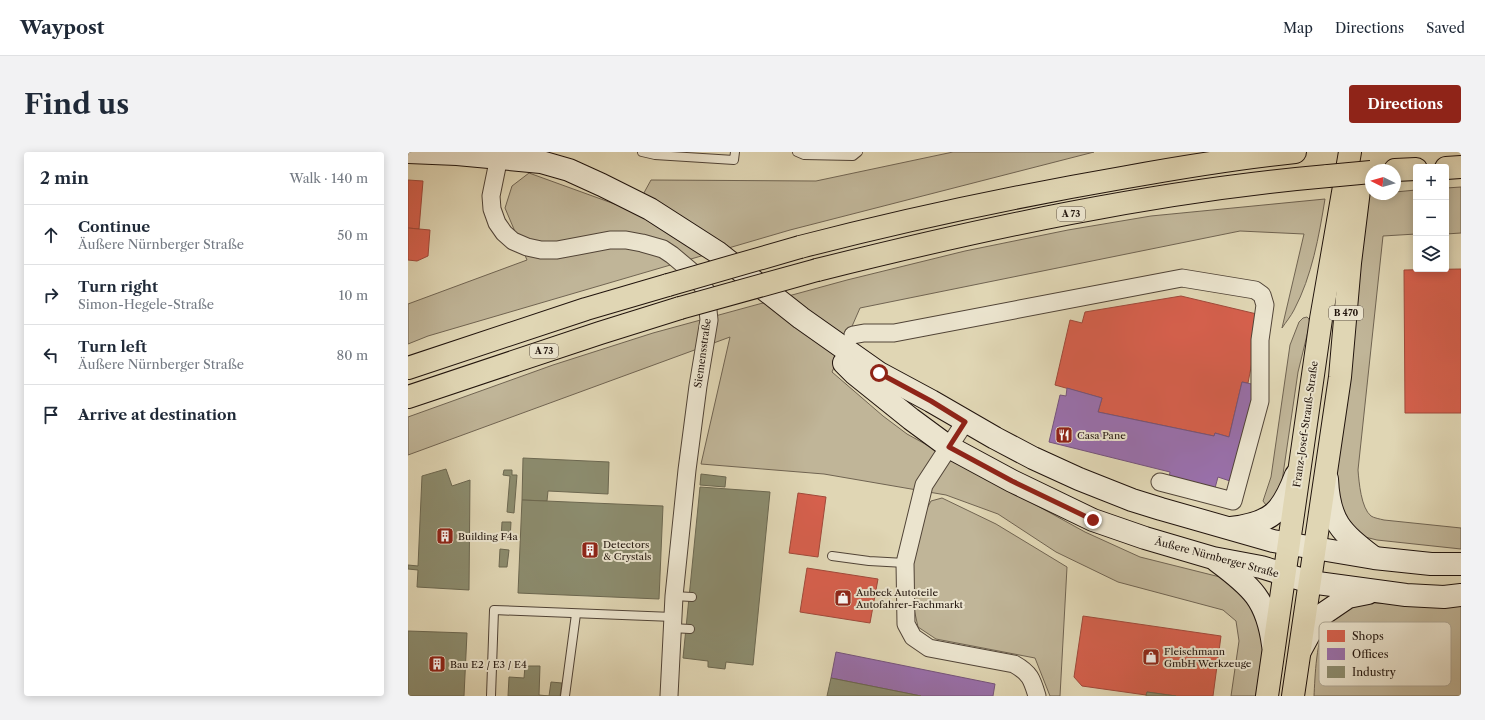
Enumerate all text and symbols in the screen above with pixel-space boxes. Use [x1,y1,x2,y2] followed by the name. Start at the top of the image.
[20,16,104,39] text: Waypost
[1283,19,1313,37] text: Map
[1335,19,1404,37] text: Directions
[1426,19,1465,37] text: Saved
[1349,85,1461,123] button: Directions
[24,87,129,121] text: Find us
[1365,164,1401,200] north arrow
[1413,164,1449,272] map controls
[1413,164,1449,200] button: +
[40,168,89,188] text: 2 min
[290,170,368,186] text: Walk · 140 m
[1413,200,1449,236] button: −
[1057,207,1085,221] road number: A 73
[78,217,150,236] text: Continue
[40,224,62,246] icon: ahead
[337,227,368,243] text: 50 m
[78,236,244,252] text: Äußere Nürnberger Straße
[1413,236,1449,272] button: layers
[78,277,158,296] text: Turn right
[40,284,62,306] icon: right
[339,287,368,303] text: 10 m
[78,296,214,312] text: Simon-Hegele-Straße
[1329,306,1363,320] road number: B 470
[691,317,714,389] street label: Siemensstraße
[78,337,147,356] text: Turn left
[40,344,62,366] icon: left
[530,344,558,358] road number: A 73
[336,347,368,363] text: 80 m
[78,356,244,372] text: Äußere Nürnberger Straße
[1290,360,1321,488] street label: Franz-Josef-Strauß-Straße
[870,364,888,382] route start
[40,404,62,426] icon: arrive
[78,405,237,424] text: Arrive at destination
[1054,425,1074,445] restaurant icon: Casa Pane
[1077,429,1126,442] place label: Casa Pane
[1084,511,1102,529] route end
[435,526,455,546] building icon: Building F4a
[458,530,519,543] place label: Building F4a
[1153,534,1281,580] street label: Äußere Nürnberger Straße
[603,538,651,563] place label: Detectors & Crystals
[580,540,600,560] building icon: Detectors & Crystals
[855,586,964,611] place label: Aubeck Autoteile Autofahrer-Fachmarkt
[833,588,853,608] shop icon: Aubeck Autoteile Autofahrer-Fachmarkt
[1319,622,1451,686] legend
[1352,629,1384,643] text: Shops
[1164,645,1252,670] place label: Fleischmann GmbH Werkzeuge
[1141,647,1161,667] shop icon: Fleischmann GmbH Werkzeuge
[1352,647,1389,661] text: Offices
[427,654,447,674] building icon: Bau E2 / E3 / E4
[450,658,527,671] place label: Bau E2 / E3 / E4
[1352,665,1397,679] text: Industry

